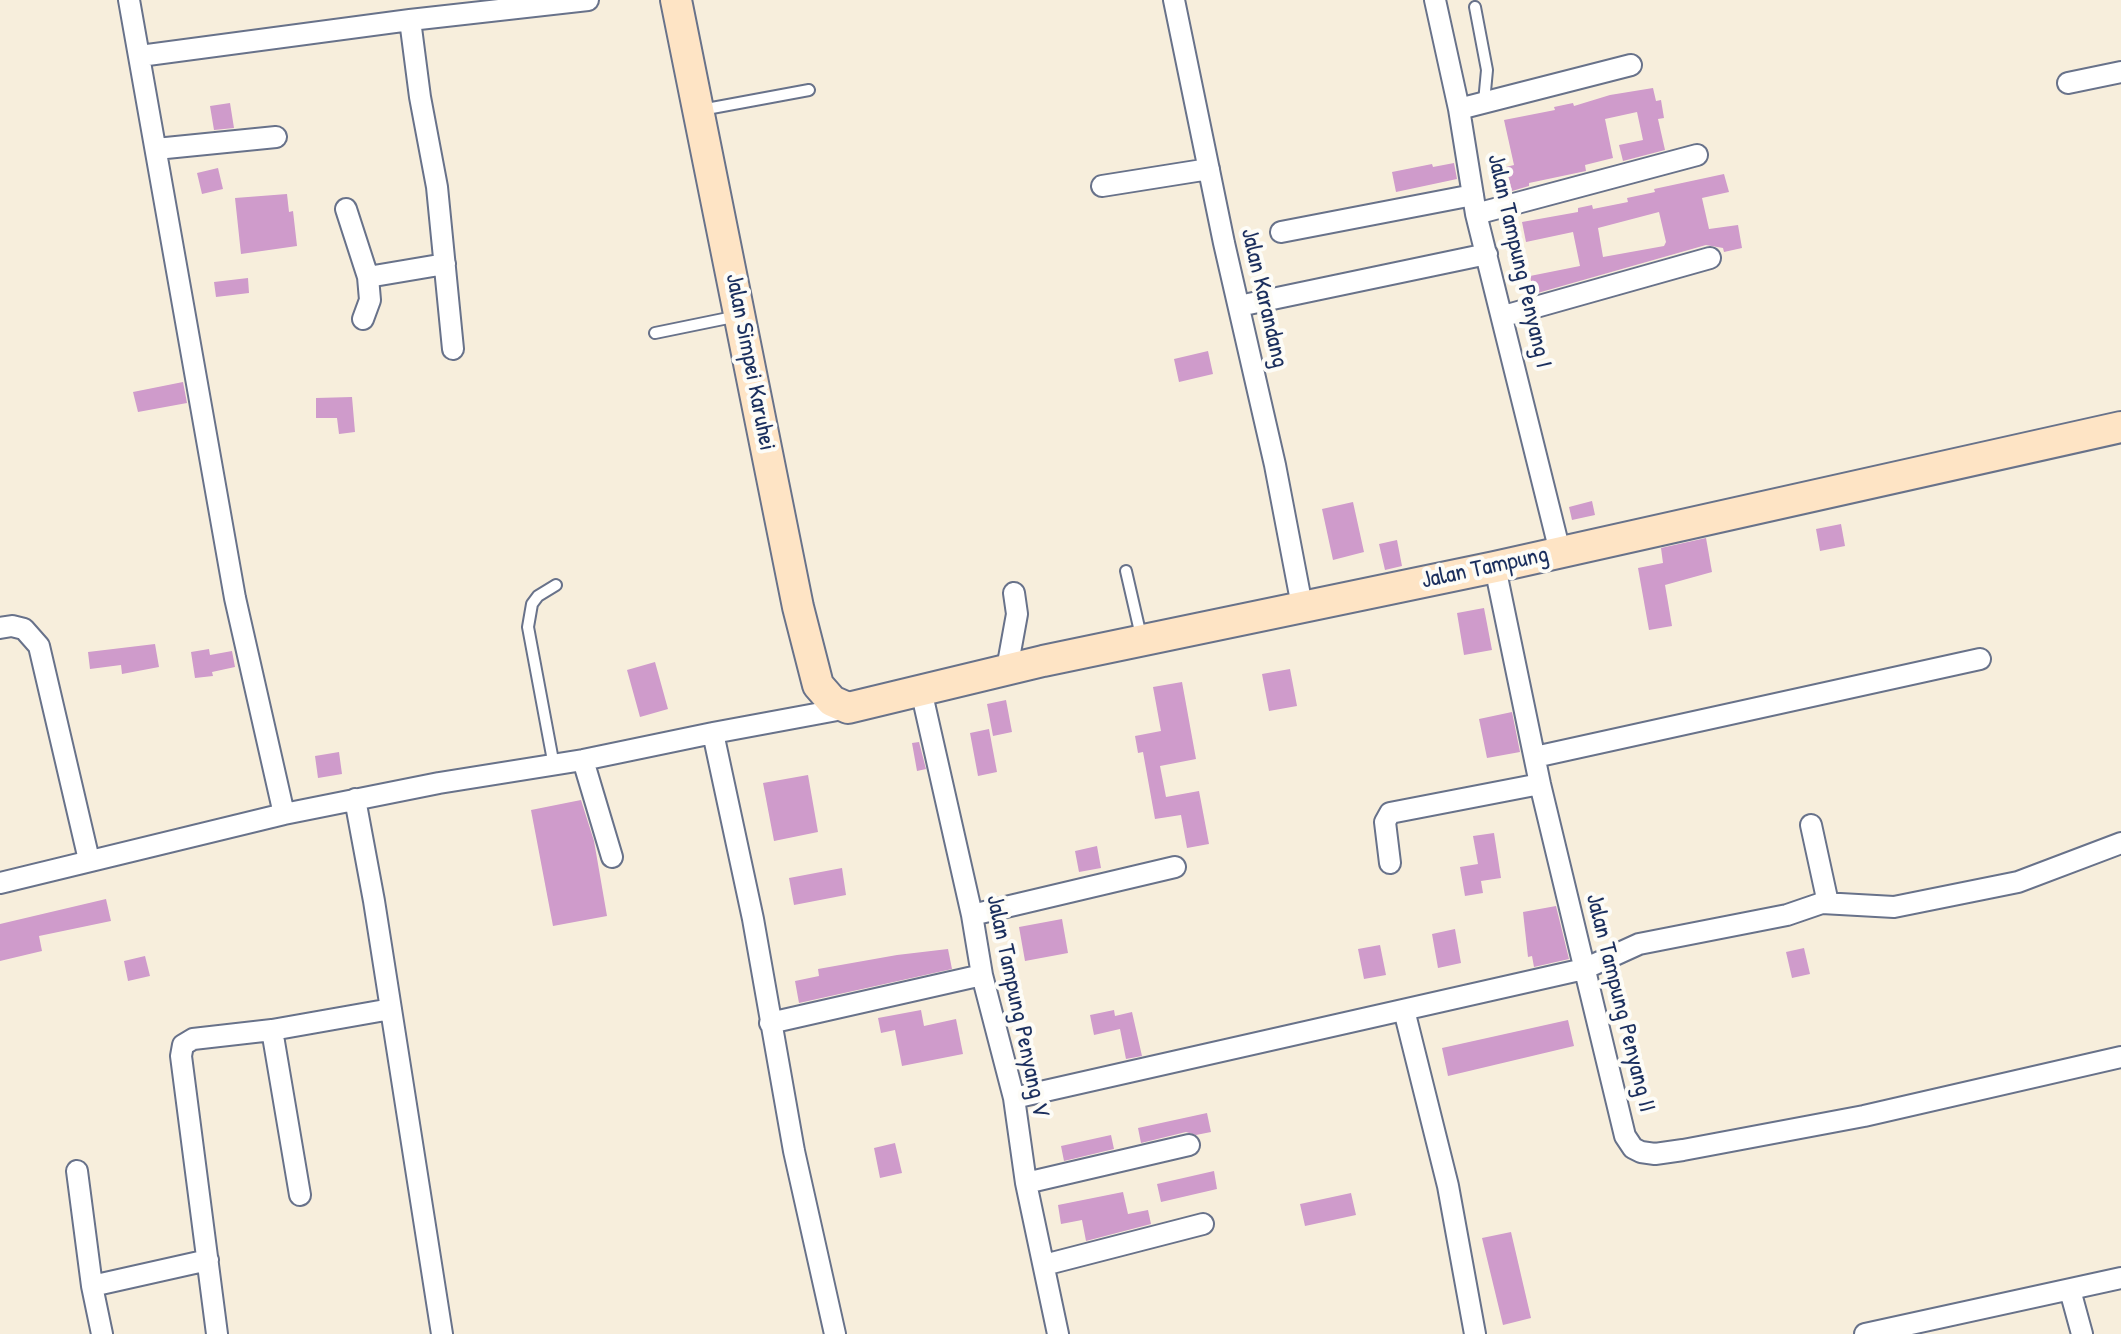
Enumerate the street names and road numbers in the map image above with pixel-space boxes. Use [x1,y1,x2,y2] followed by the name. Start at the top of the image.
[1480,151,1558,371] street label: Jalan Tampung Penyang I
[1234,225,1294,371] street label: Jalan Karandang
[719,271,781,453] street label: Jalan Simpei Karuhei
[1419,541,1551,595] street label: Jalan Tampung
[1579,891,1661,1115] street label: Jalan Tampung Penyang II
[979,892,1055,1120] street label: Jalan Tampung Penyang V

